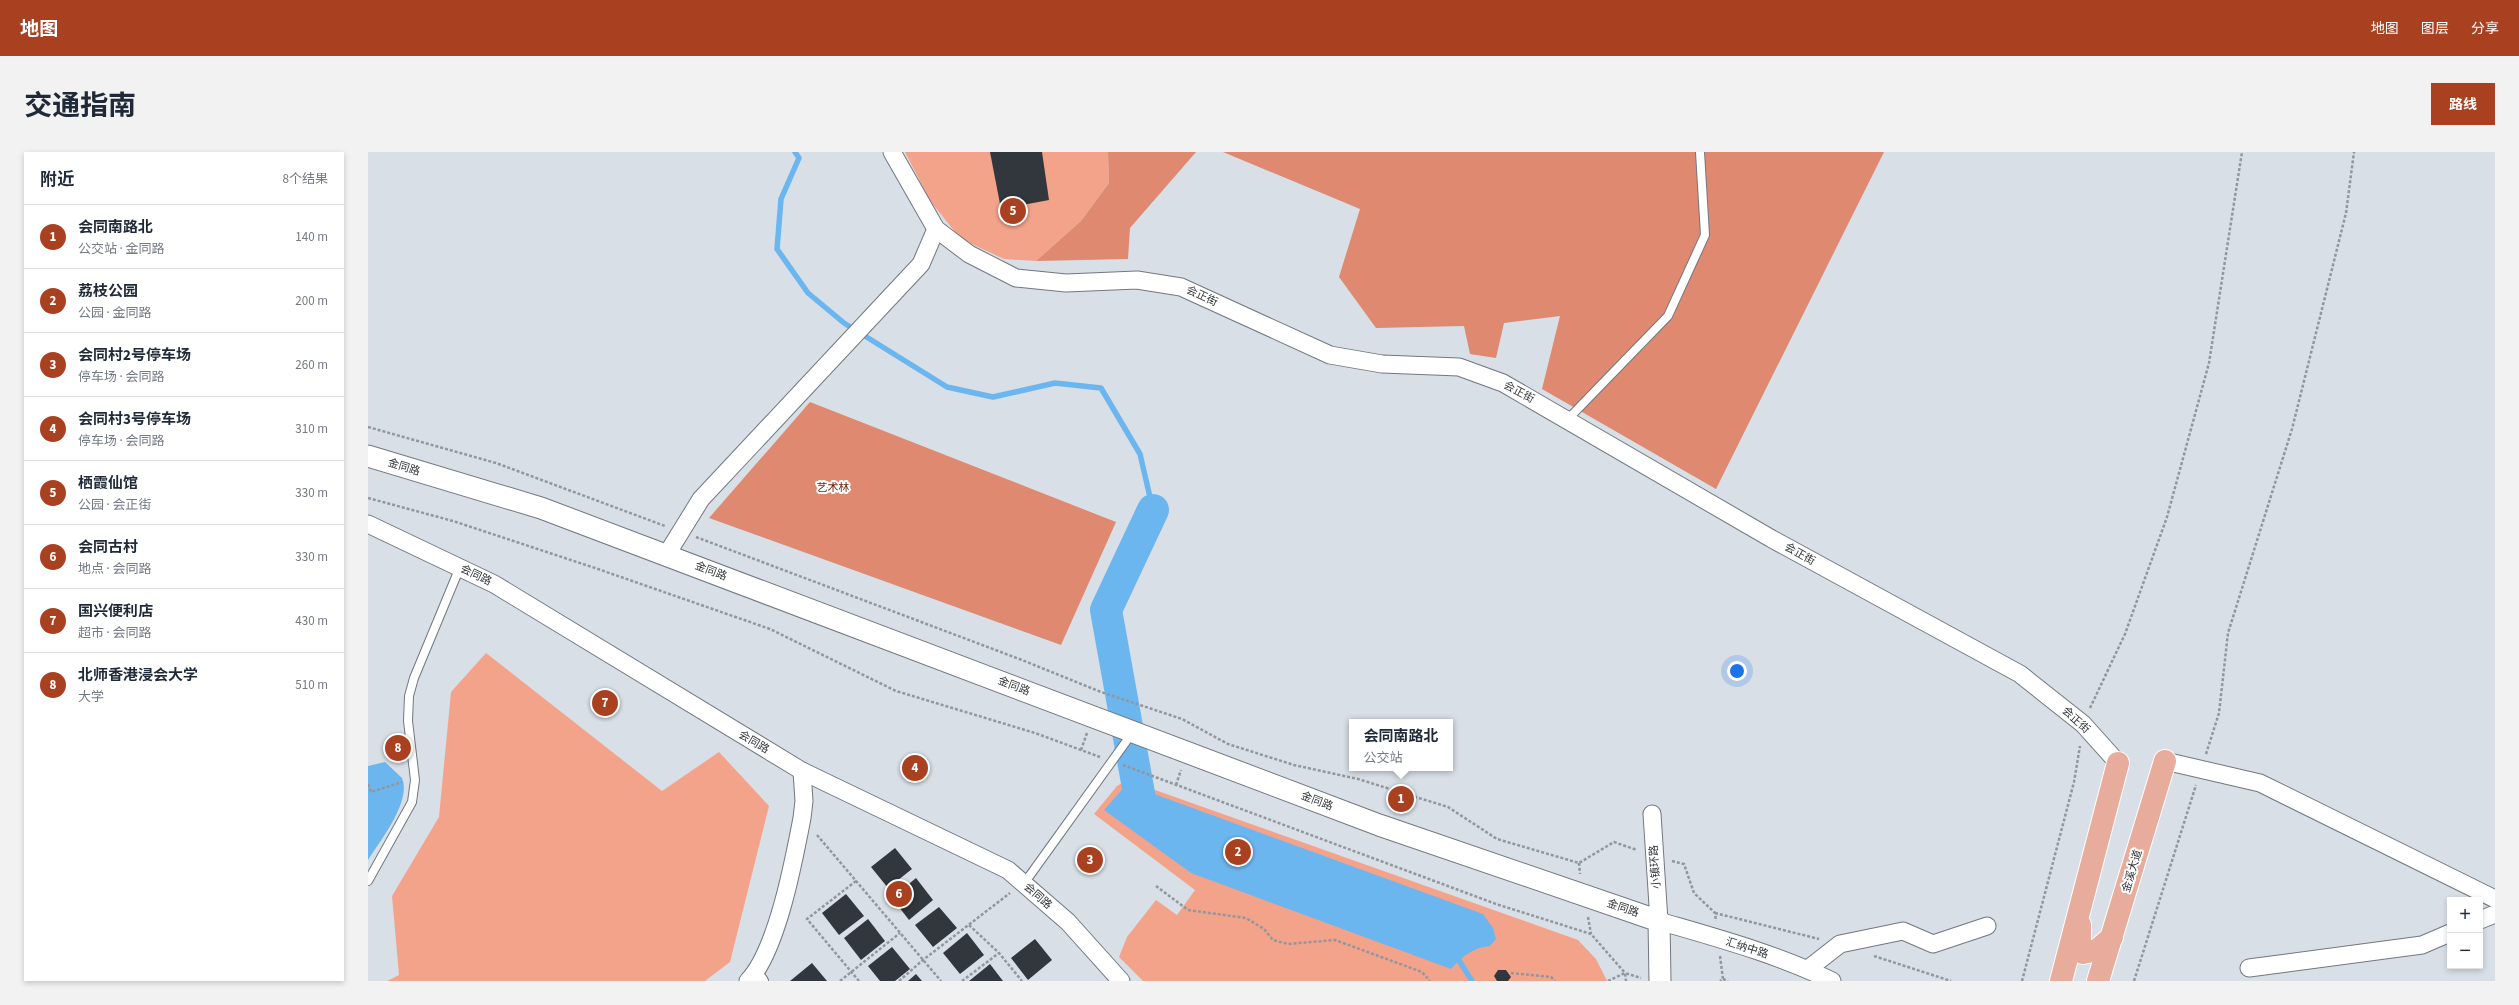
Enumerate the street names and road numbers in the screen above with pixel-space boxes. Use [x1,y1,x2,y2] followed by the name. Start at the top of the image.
[1184,282,1220,310] street label: 会正街
[1501,378,1537,406] street label: 会正街
[386,455,422,479] street label: 金同路
[1782,539,1818,569] street label: 会正街
[693,558,729,584] street label: 金同路
[458,561,494,589] street label: 会同路
[996,673,1032,699] street label: 金同路
[2059,703,2093,737] street label: 会正街
[736,727,772,757] street label: 会同路
[1299,788,1335,814] street label: 金同路
[1646,845,1664,889] street label: 小镇环路
[2118,848,2146,894] street label: 金溪大道
[1021,880,1055,912] street label: 会同路
[1605,896,1641,920] street label: 金同路
[1724,934,1770,962] street label: 汇纳中路

